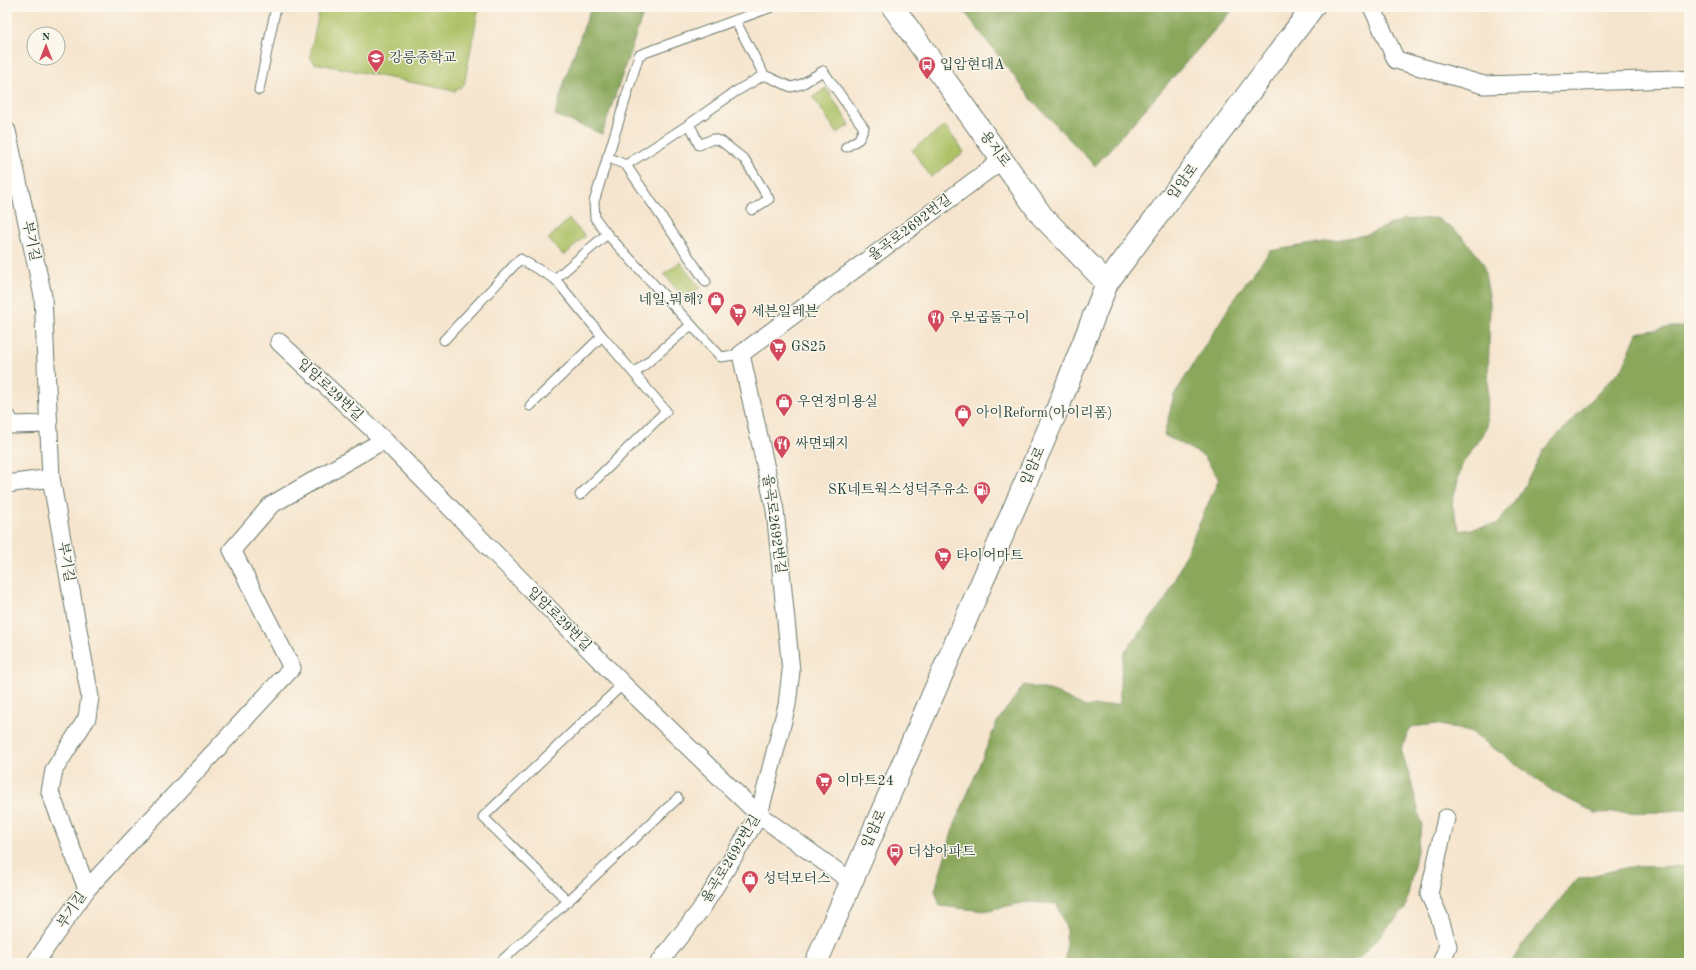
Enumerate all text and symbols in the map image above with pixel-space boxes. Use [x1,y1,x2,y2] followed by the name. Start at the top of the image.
[26,26,66,66] north arrow
[42,32,51,43] text: N
[366,48,386,73] school or university icon: 강릉중학교
[389,50,457,65] place label: 강릉중학교
[917,55,937,80] bus stop icon: 입암현대A
[940,57,1005,72] place label: 입암현대A
[977,128,1014,170] street label: 용지로
[1164,161,1201,202] street label: 입암로
[865,191,954,264] street label: 율곡로2692번길
[20,219,43,262] street label: 부기길
[706,290,726,315] shop icon: 네일,뭐해?
[638,292,703,307] place label: 네일,뭐해?
[728,302,748,327] supermarket icon: 세븐일레븐
[751,303,819,319] place label: 세븐일레븐
[926,308,946,333] restaurant icon: 우보곱돌구이
[949,310,1030,325] place label: 우보곱돌구이
[768,337,788,362] supermarket icon: GS25
[791,340,826,354] place label: GS25
[295,356,366,424] street label: 입암로29번길
[774,392,794,417] shop icon: 우연정미용실
[797,394,878,409] place label: 우연정미용실
[953,403,973,428] shop icon: 아이Reform(아이리폼)
[976,405,1112,420] place label: 아이Reform(아이리폼)
[772,434,792,459] restaurant icon: 싸면돼지
[795,436,849,451] place label: 싸면돼지
[1017,444,1048,487] street label: 입암로
[760,473,789,575] street label: 율곡로2692번길
[972,480,992,505] fuel station icon: SK네트웍스성덕주유소
[828,482,969,497] place label: SK네트웍스성덕주유소
[56,541,77,583] street label: 부기길
[933,546,953,571] supermarket icon: 타이어마트
[956,548,1024,563] place label: 타이어마트
[524,584,594,654] street label: 입암로29번길
[814,771,834,796] supermarket icon: 이마트24
[837,773,894,788] place label: 이마트24
[858,807,889,850] street label: 입암로
[698,812,763,906] street label: 율곡로2692번길
[885,842,905,867] bus stop icon: 더샵아파트
[908,844,976,859] place label: 더샵아파트
[740,869,760,894] shop icon: 성덕모터스
[763,871,831,886] place label: 성덕모터스
[54,889,89,931] street label: 부기길

